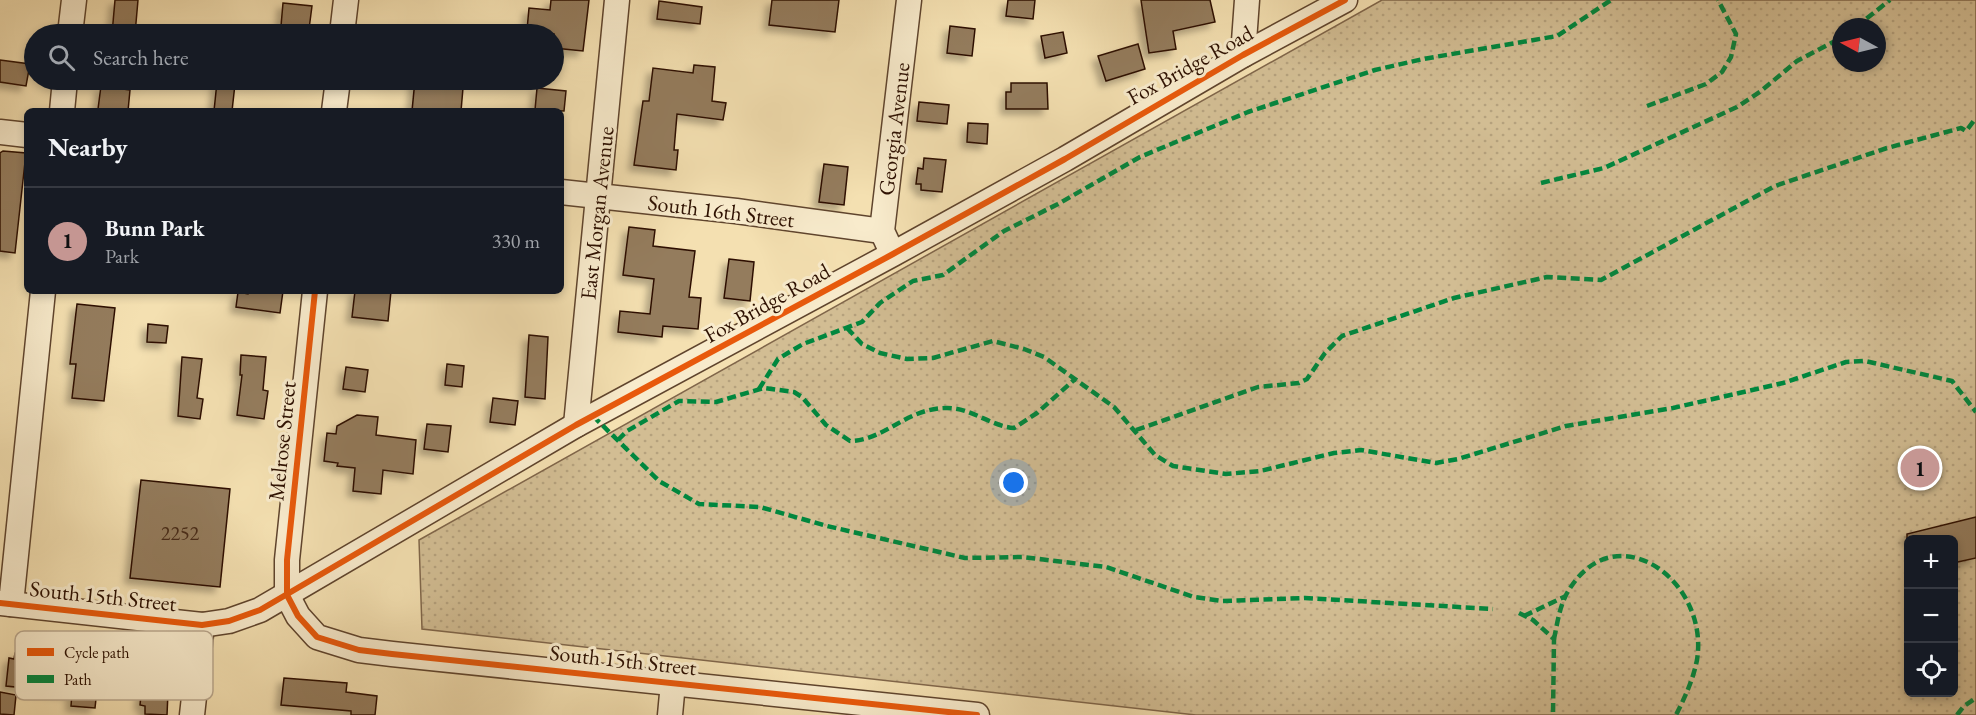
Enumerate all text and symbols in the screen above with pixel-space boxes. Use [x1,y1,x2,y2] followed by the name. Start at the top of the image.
[1122,18,1259,112] street label: Fox Bridge Road
[1832,18,1886,72] north arrow
[24,24,564,90] search box
[45,41,78,74] icon: search
[93,43,188,72] text: Search here
[871,60,917,197] street label: Georgia Avenue
[573,124,621,301] street label: East Morgan Avenue
[48,130,128,164] text: Nearby
[646,188,796,234] street label: South 16th Street
[105,214,205,243] text: Bunn Park
[62,228,73,254] text: 1
[492,228,540,254] text: 330 m
[105,243,139,269] text: Park
[699,256,836,350] street label: Fox Bridge Road
[261,380,303,502] street label: Melrose Street
[1900,446,1940,490] pin: 1
[999,468,1028,497] your location
[161,520,200,546] house number: 2252
[1904,535,1958,697] map controls
[1904,535,1958,589] button: +
[28,574,178,618] street label: South 15th Street
[1904,589,1958,643] button: −
[15,631,213,700] legend
[548,638,698,682] street label: South 15th Street
[64,642,129,663] text: Cycle path
[1904,643,1958,697] button: locate
[64,669,92,690] text: Path

